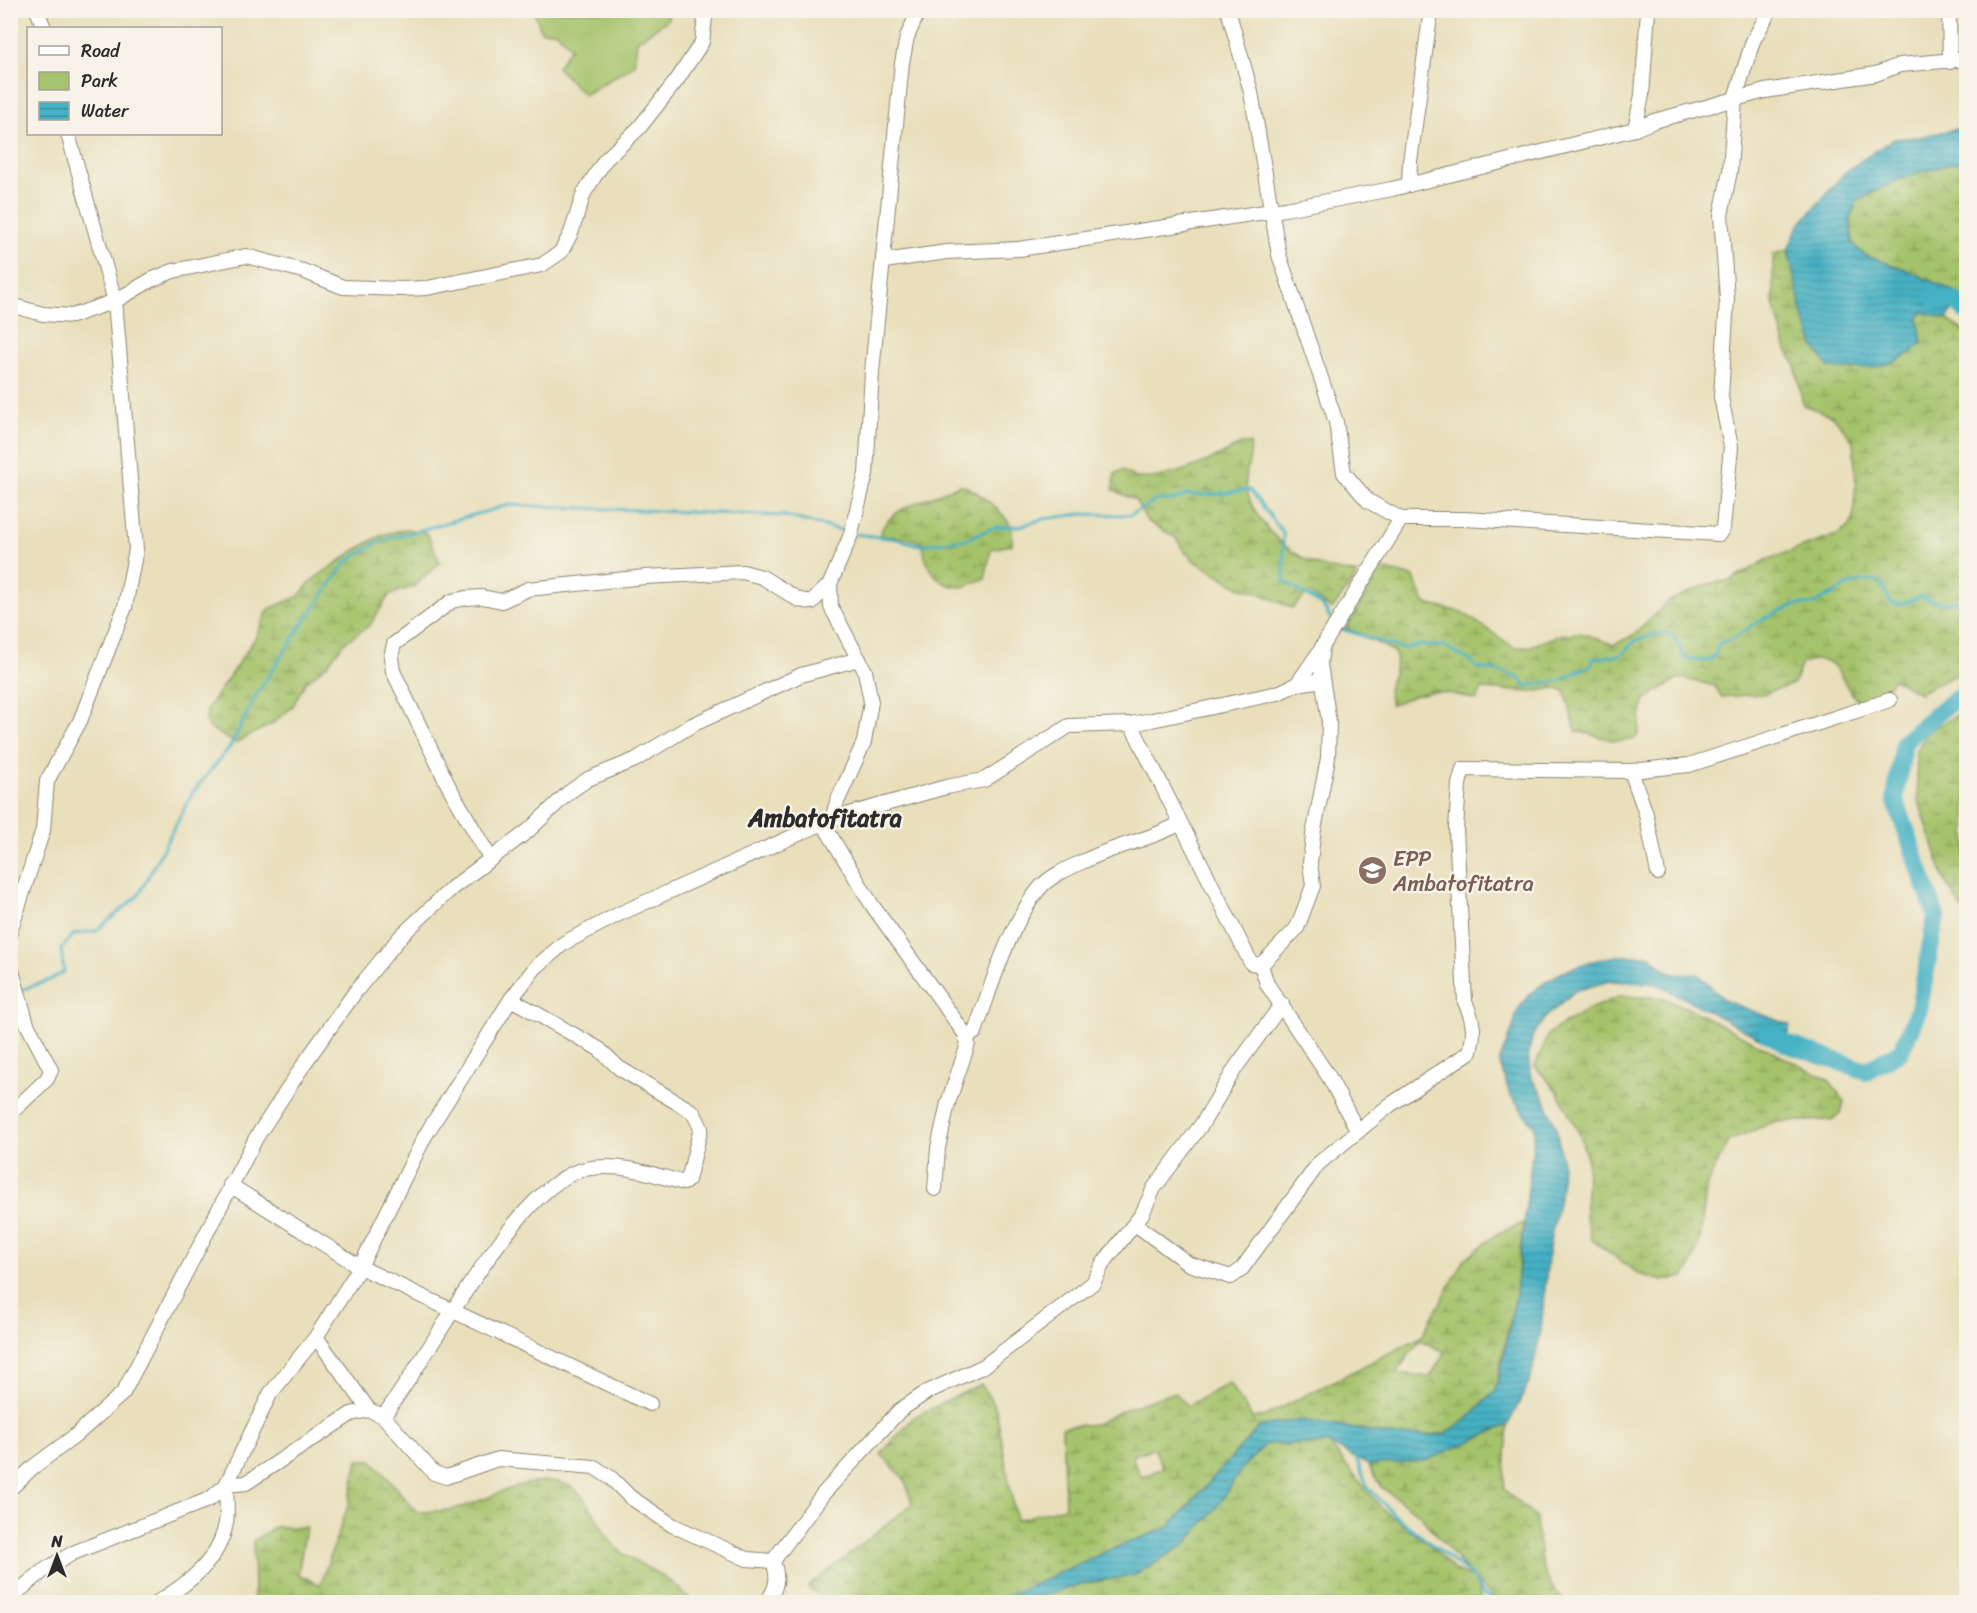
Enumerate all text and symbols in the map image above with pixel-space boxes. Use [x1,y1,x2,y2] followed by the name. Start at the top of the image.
[27,27,222,135] legend
[81,35,121,67] text: Road
[81,65,118,97] text: Park
[81,95,130,127] text: Water
[747,797,902,839] district label: Ambatofitatra
[1392,839,1534,903] place label: EPP Ambatofitatra
[1356,855,1388,887] school or university icon: EPP Ambatofitatra
[27,1526,87,1586] north arrow
[50,1527,63,1556] text: N

